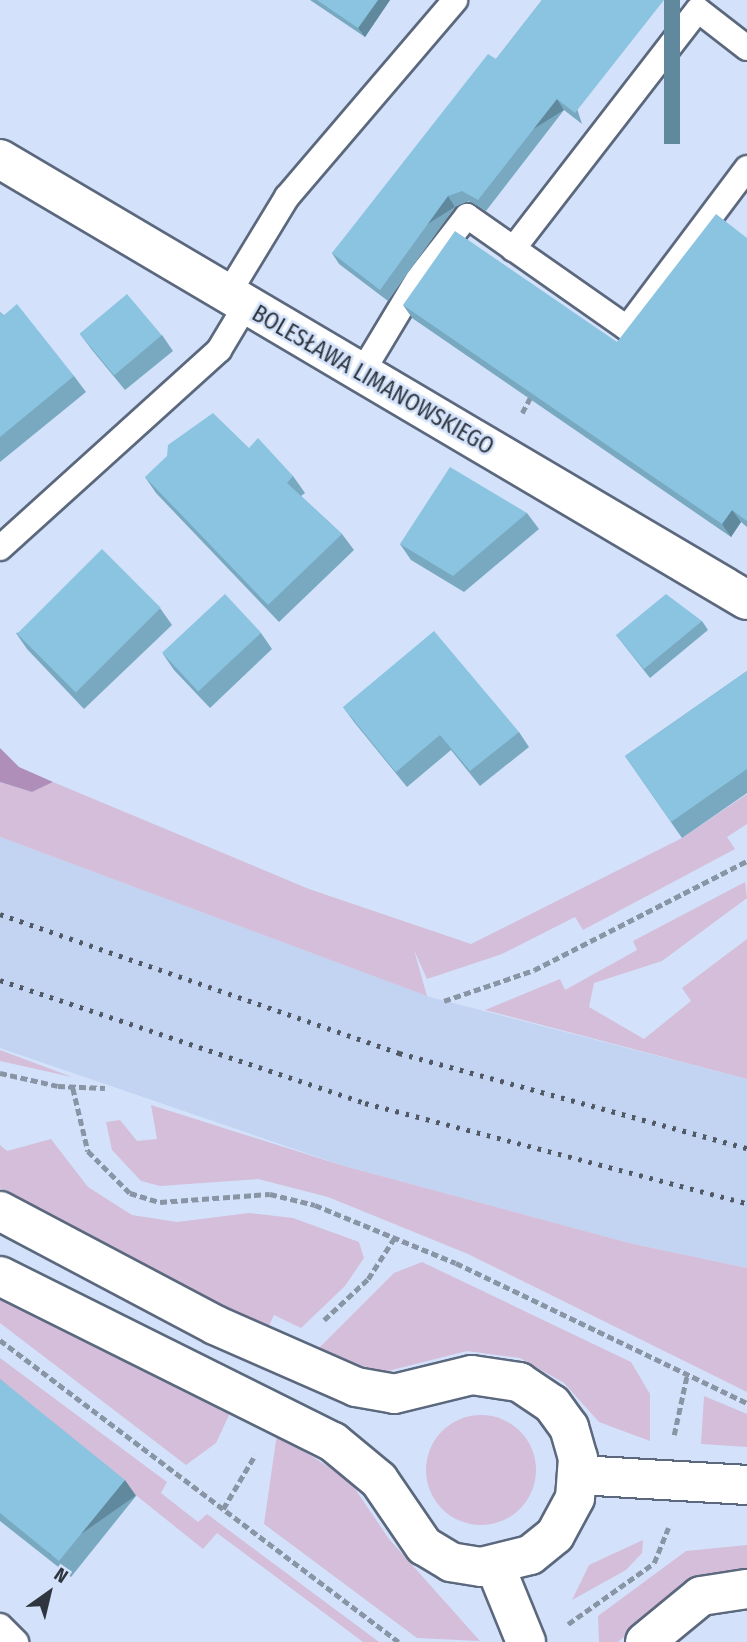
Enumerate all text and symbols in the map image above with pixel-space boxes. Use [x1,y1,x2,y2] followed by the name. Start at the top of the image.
[247,299,499,461] street label: BOLESŁAWA LIMANOWSKIEGO
[14,1558,84,1628] north arrow
[50,1562,72,1588] text: N

